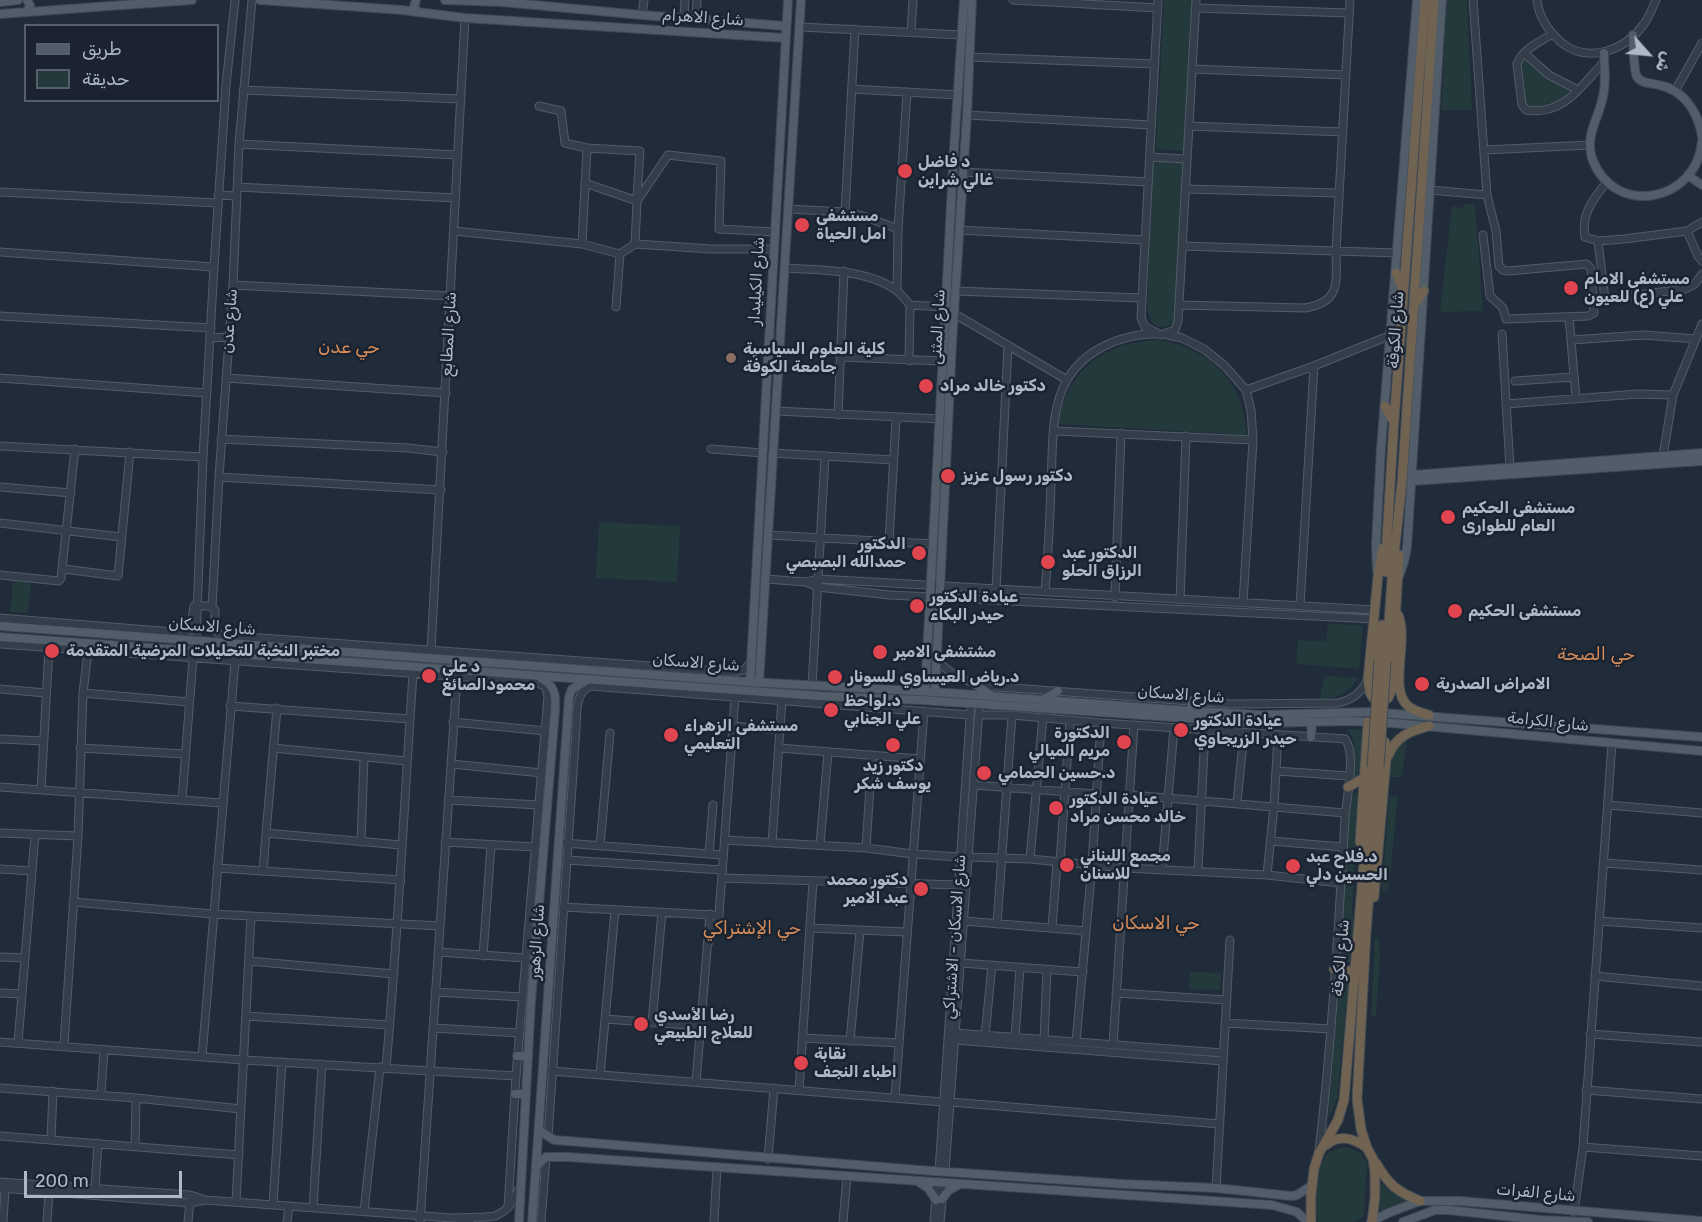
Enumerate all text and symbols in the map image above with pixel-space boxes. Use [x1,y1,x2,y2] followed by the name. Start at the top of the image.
[662,6,744,30] street label: شارع الاهرام
[24,24,219,102] legend
[1618,24,1678,84] north arrow
[82,38,122,60] text: طريق
[1651,49,1678,76] text: ش
[82,68,129,90] text: حديقة
[918,152,993,190] place label: د فاضل غالي شراين
[896,162,914,180] marker: د فاضل غالي شراين
[816,206,886,244] place label: مستشفى امل الحياة
[793,216,811,234] marker: مستشفى امل الحياة
[745,236,769,326] street label: شارع الكيليدار
[1584,269,1690,307] place label: مستشفى الامام علي (ع) للعيون
[1562,279,1580,297] marker: مستشفى الامام علي (ع) للعيون
[218,288,242,354] street label: شارع عدن
[926,289,950,365] street label: شارع المثنى
[437,291,461,377] street label: شارع المطابع
[1384,291,1408,369] street label: شارع الكوفة
[318,337,380,359] district label: حي عدن
[743,339,885,377] place label: كلية العلوم السياسية جامعة الكوفة
[724,351,738,365] marker: كلية العلوم السياسية جامعة الكوفة
[940,376,1046,396] place label: دكتور خالد مراد
[917,377,935,395] marker: دكتور خالد مراد
[962,466,1073,486] place label: دكتور رسول عزيز
[939,467,957,485] marker: دكتور رسول عزيز
[1462,498,1575,536] place label: مستشفى الحكيم العام للطوارى
[1439,508,1457,526] marker: مستشفى الحكيم العام للطوارى
[786,534,906,572] place label: الدكتور حمدالله البصيصي
[1062,543,1142,581] place label: الدكتور عبد الرزاق الحلو
[910,544,928,562] marker: الدكتور حمدالله البصيصي
[1039,553,1057,571] marker: الدكتور عبد الرزاق الحلو
[930,587,1018,625] place label: عيادة الدكتور حيدر البكاء
[908,597,926,615] marker: عيادة الدكتور حيدر البكاء
[1468,601,1581,621] place label: مستشفى الحكيم
[1446,602,1464,620] marker: مستشفى الحكيم
[168,614,256,640] street label: شارع الاسكان
[66,641,340,661] place label: مختبر النخبة للتحليلات المرضية المتقدمة
[43,642,61,660] marker: مختبر النخبة للتحليلات المرضية المتقدمة
[894,642,996,662] place label: مشتشفى الامير
[871,643,889,661] marker: مشتشفى الامير
[1557,644,1635,666] district label: حي الصحة
[652,650,740,676] street label: شارع الاسكان
[442,657,535,695] place label: د علي محمودالصائغ
[420,667,438,685] marker: د علي محمودالصائغ
[848,667,1019,687] place label: د.رياض العيساوي للسونار
[826,668,844,686] marker: د.رياض العيساوي للسونار
[1436,674,1551,694] place label: الامراض الصدرية
[1413,675,1431,693] marker: الامراض الصدرية
[1137,682,1225,708] street label: شارع الاسكان
[844,691,921,729] place label: د.لواحظ علي الجنابي
[822,701,840,719] marker: د.لواحظ علي الجنابي
[1506,708,1590,736] street label: شارع الكرامة
[1194,711,1297,749] place label: عيادة الدكتور حيدر الزريجاوي
[684,716,798,754] place label: مستشفى الزهراء التعليمي
[1172,721,1190,739] marker: عيادة الدكتور حيدر الزريجاوي
[1029,723,1110,761] place label: الدكتورة مريم الميالي
[662,726,680,744] marker: مستشفى الزهراء التعليمي
[1115,733,1133,751] marker: الدكتورة مريم الميالي
[884,736,902,754] marker: دكتور زيد يوسف شكر
[855,756,931,794] place label: دكتور زيد يوسف شكر
[998,763,1115,783] place label: د.حسين الحمامي
[975,764,993,782] marker: د.حسين الحمامي
[1070,789,1186,827] place label: عيادة الدكتور خالد محسن مراد
[1047,799,1065,817] marker: عيادة الدكتور خالد محسن مراد
[1080,846,1171,884] place label: مجمع اللبناني للاسنان
[1306,847,1388,885] place label: د.فلاح عبد الحسين دلي
[940,854,970,1020] street label: شارع الاسكان - الاشتراكي
[1058,856,1076,874] marker: مجمع اللبناني للاسنان
[1284,857,1302,875] marker: د.فلاح عبد الحسين دلي
[827,870,908,908] place label: دكتور محمد عبد الامير
[912,880,930,898] marker: دكتور محمد عبد الامير
[525,904,549,980] street label: شارع الزهور
[1112,913,1200,935] district label: حي الاسكان
[703,918,801,940] district label: حي الإشتراكي
[1328,918,1354,998] street label: شارع الكوفة
[654,1005,753,1043] place label: رضا الأسدي للعلاج الطبيعي
[632,1015,650,1033] marker: رضا الأسدي للعلاج الطبيعي
[814,1044,897,1082] place label: نقابة اطباء النجف
[792,1054,810,1072] marker: نقابة اطباء النجف
[27,1159,184,1197] scale bar
[35,1170,89,1192] text: 200 m
[1496,1180,1576,1206] street label: شارع الفرات

